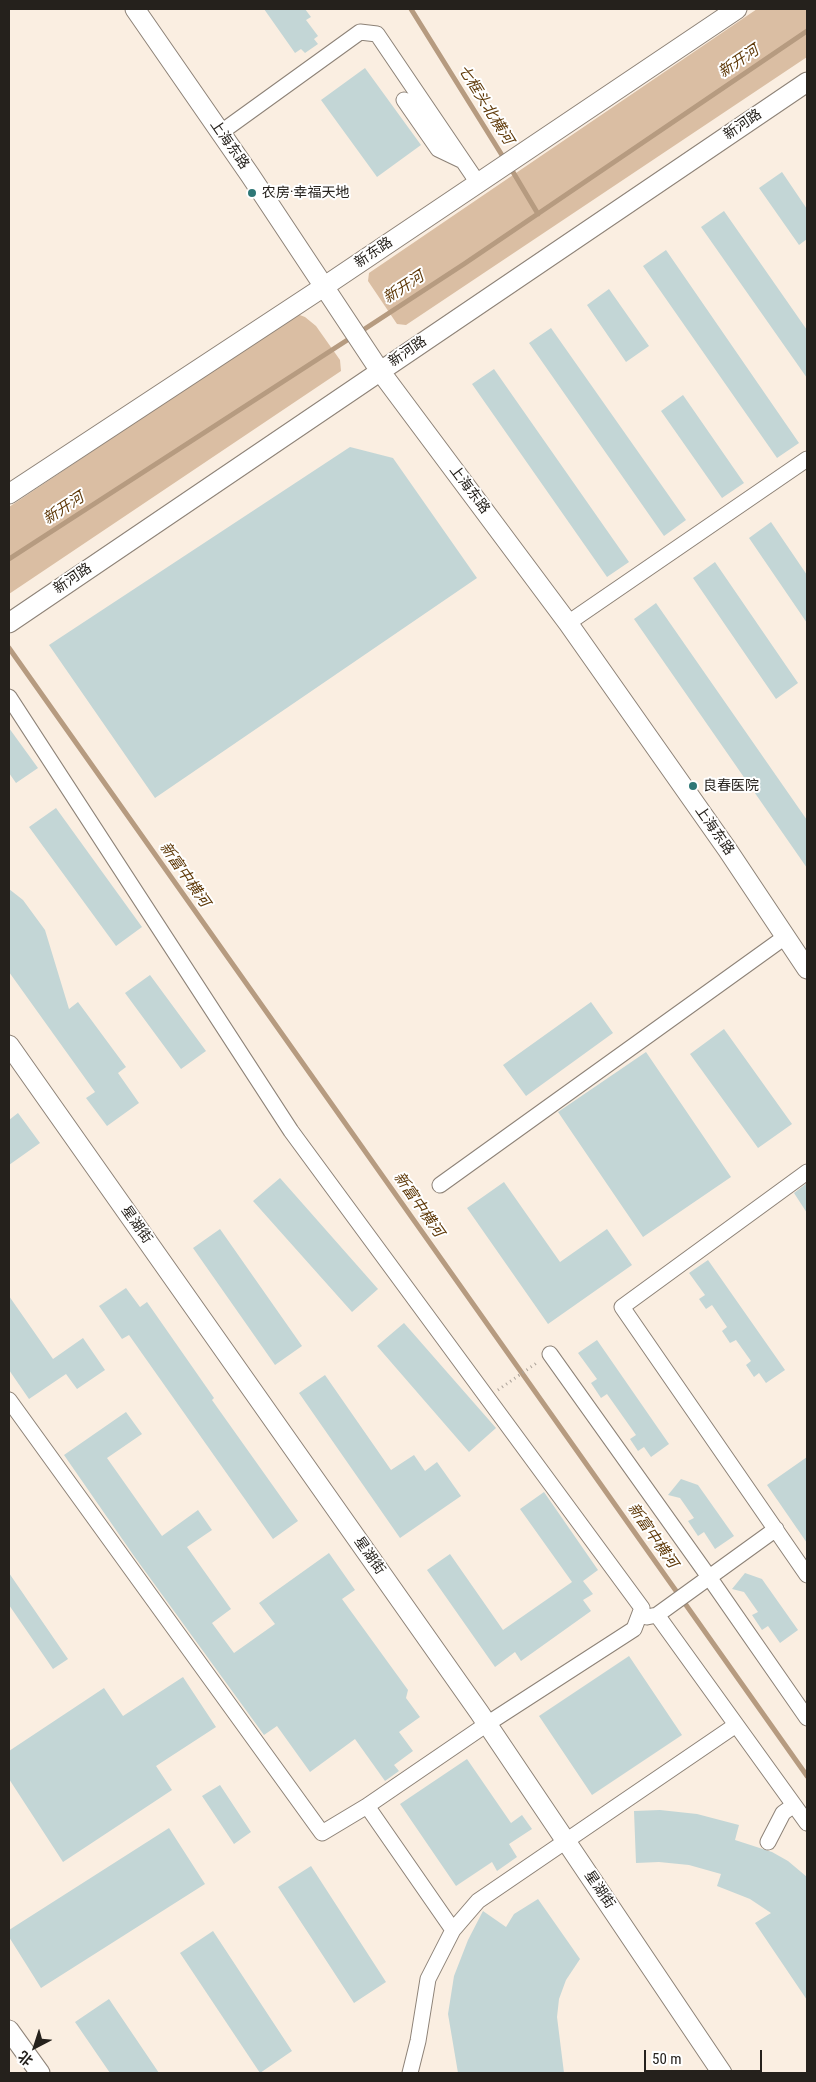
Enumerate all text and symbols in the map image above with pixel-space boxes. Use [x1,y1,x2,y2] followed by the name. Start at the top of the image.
[715,42,763,82] water label: 新开河
[454,62,516,148] water label: 七框头北横河
[721,106,765,144] street label: 新河路
[206,117,252,173] street label: 上海东路
[262,185,349,201] place label: 农房·幸福天地
[246,187,258,199] marker: 农房·幸福天地
[352,234,396,272] street label: 新东路
[380,268,428,308] water label: 新开河
[386,333,430,371] street label: 新河路
[445,463,493,517] street label: 上海东路
[40,489,88,529] water label: 新开河
[51,560,95,598] street label: 新河路
[703,778,759,794] place label: 良春医院
[687,780,699,792] marker: 良春医院
[691,803,737,859] street label: 上海东路
[155,839,213,911] water label: 新富中横河
[389,1169,447,1241] water label: 新富中横河
[117,1203,155,1247] street label: 星湖街
[623,1500,681,1572] water label: 新富中横河
[350,1534,388,1578] street label: 星湖街
[580,1868,618,1912] street label: 星湖街
[10,2022,60,2072] north arrow
[646,2040,764,2072] scale bar
[15,2048,36,2069] text: 北
[652,2050,682,2068] text: 50 m

